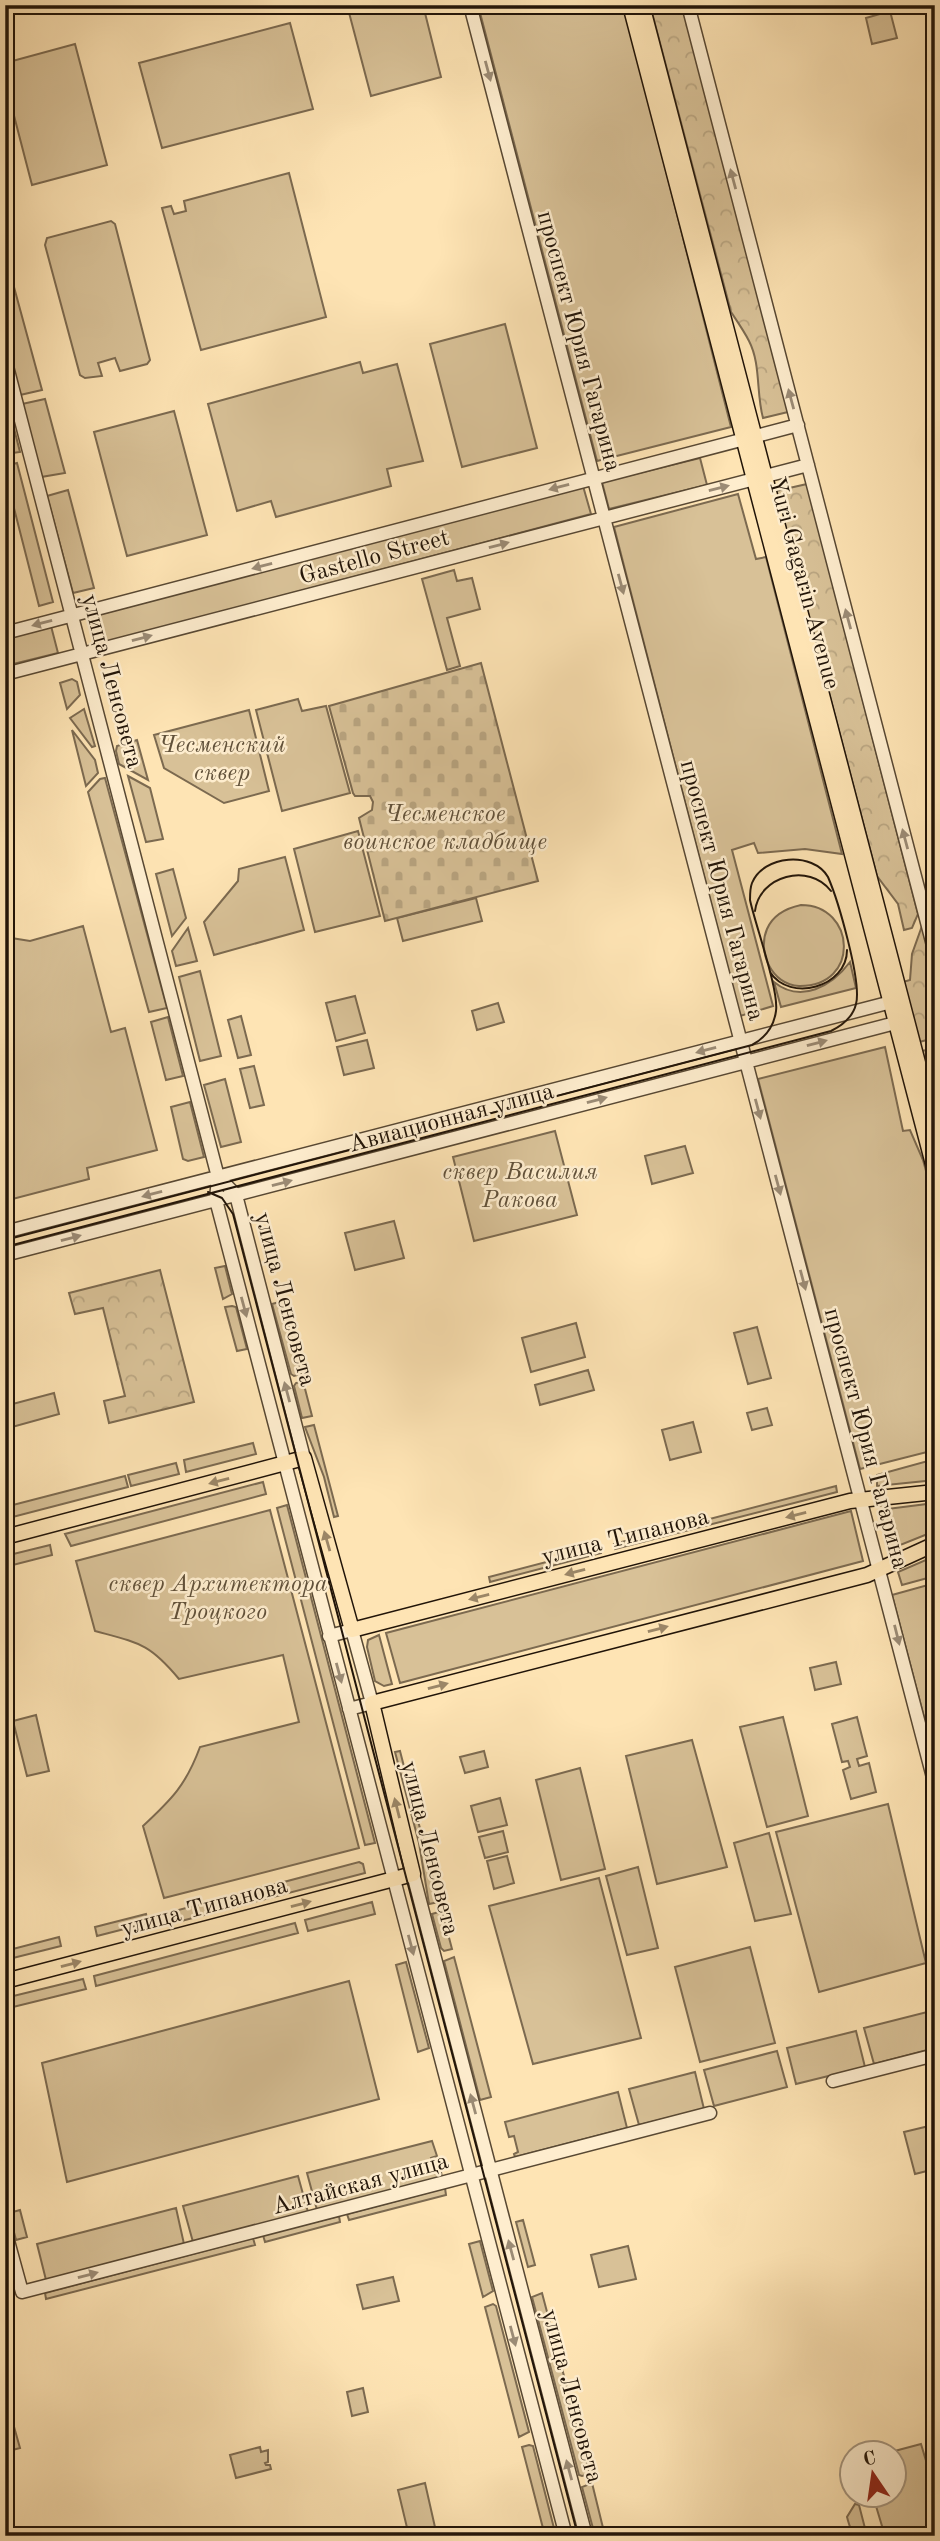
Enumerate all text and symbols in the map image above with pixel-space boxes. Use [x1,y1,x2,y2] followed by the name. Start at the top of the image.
[483,60,494,82] one-way arrow
[727,168,738,190] one-way arrow
[532,209,624,475] street label: проспект Юрия Гагарина
[785,388,796,410] one-way arrow
[763,475,843,692] street label: Yuri Gagarin Avenue
[708,482,730,493] one-way arrow
[548,483,569,493] one-way arrow
[297,526,452,589] street label: Gastello Street
[488,539,510,550] one-way arrow
[251,561,272,571] one-way arrow
[616,573,627,595] one-way arrow
[76,592,146,771] street label: улица Ленсовета
[842,608,853,630] one-way arrow
[31,619,52,629] one-way arrow
[132,632,154,643] one-way arrow
[158,734,286,786] park label: Чесменский сквер
[675,758,767,1024] street label: проспект Юрия Гагарина
[343,803,547,855] park label: Чесменское воинское кладбище
[900,828,910,849] one-way arrow
[807,1037,829,1048] one-way arrow
[695,1045,717,1056] one-way arrow
[346,1080,557,1158] street label: Авиационная улица
[587,1095,608,1105] one-way arrow
[753,1098,764,1120] one-way arrow
[442,1161,598,1213] park label: сквер Василия Ракова
[773,1174,784,1196] one-way arrow
[272,1177,293,1187] one-way arrow
[141,1189,163,1200] one-way arrow
[249,1210,319,1389] street label: улица Ленсовета
[61,1232,82,1242] one-way arrow
[798,1269,809,1291] one-way arrow
[239,1296,250,1318] one-way arrow
[819,1306,911,1572] street label: проспект Юрия Гагарина
[281,1381,292,1403] one-way arrow
[208,1476,230,1487] one-way arrow
[539,1506,712,1570] street label: улица Типанова
[784,1510,806,1521] one-way arrow
[321,1530,332,1552] one-way arrow
[564,1567,586,1578] one-way arrow
[108,1573,328,1625] park label: сквер Архитектора Троцкого
[468,1592,490,1603] one-way arrow
[647,1623,669,1634] one-way arrow
[892,1624,903,1646] one-way arrow
[334,1662,345,1684] one-way arrow
[427,1680,449,1691] one-way arrow
[396,1759,462,1938] street label: улица Ленсовета
[391,1797,402,1819] one-way arrow
[119,1874,291,1942] street label: улица Типанова
[291,1898,312,1908] one-way arrow
[406,1935,417,1957] one-way arrow
[61,1958,82,1968] one-way arrow
[467,2093,478,2115] one-way arrow
[270,2150,451,2220] street label: Алтайская улица
[506,2239,516,2260] one-way arrow
[77,2269,99,2280] one-way arrow
[536,2307,606,2486] street label: улица Ленсовета
[509,2326,519,2347] one-way arrow
[838,2440,908,2510] north arrow
[861,2449,878,2471] text: С
[563,2459,574,2481] one-way arrow

